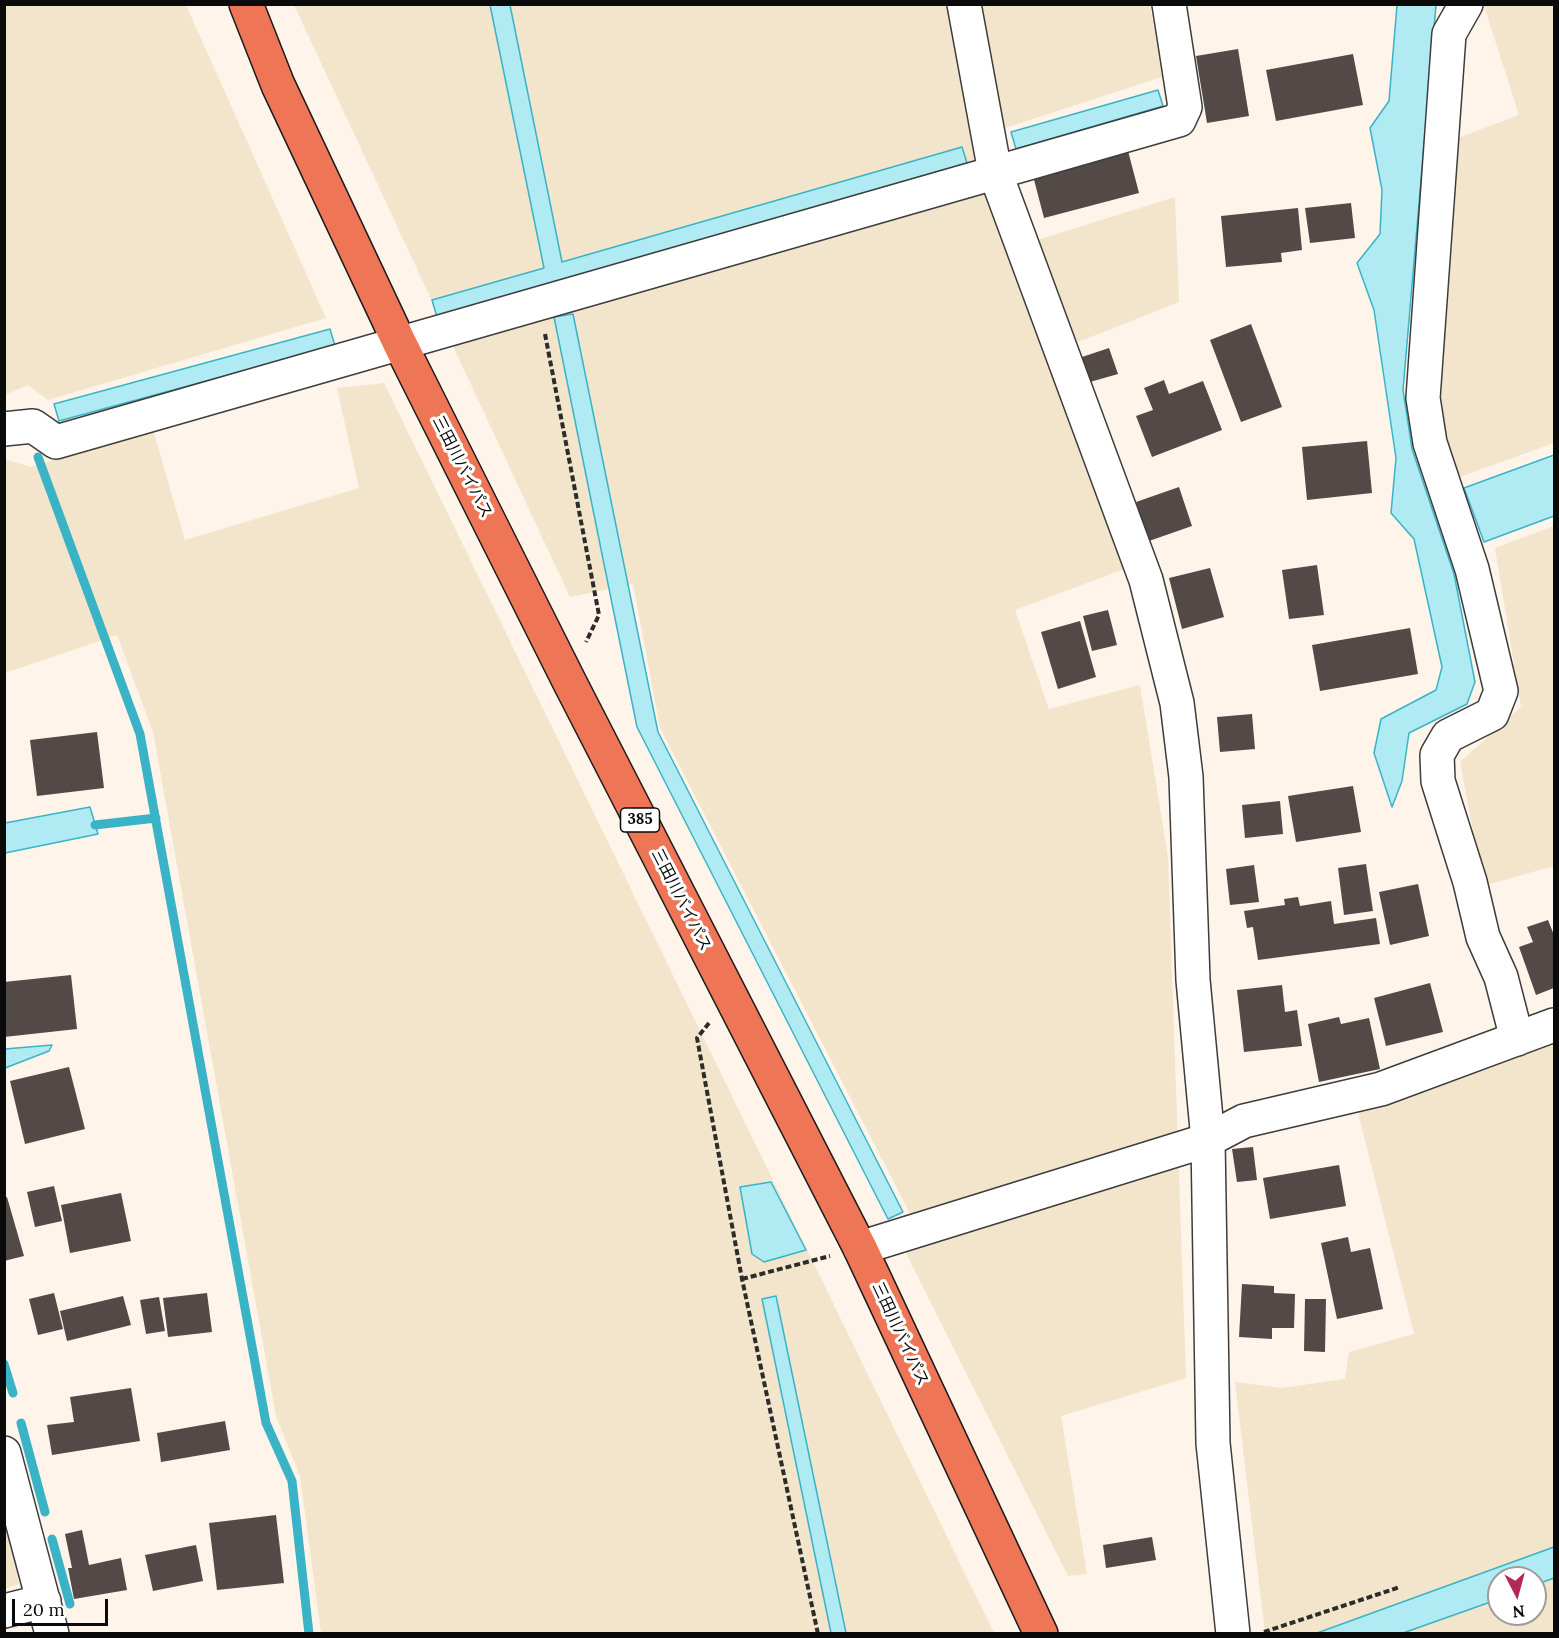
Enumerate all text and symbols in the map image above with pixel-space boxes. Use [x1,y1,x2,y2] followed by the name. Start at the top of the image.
[428,413,496,521] street label: 三田川バイパス
[620,808,660,832] road number: 385
[647,846,715,954] street label: 三田川バイパス
[868,1279,932,1389] street label: 三田川バイパス
[1487,1566,1547,1626] north arrow
[15,1587,111,1625] scale bar
[23,1598,65,1621] text: 20 m
[1511,1601,1526,1623] text: N

